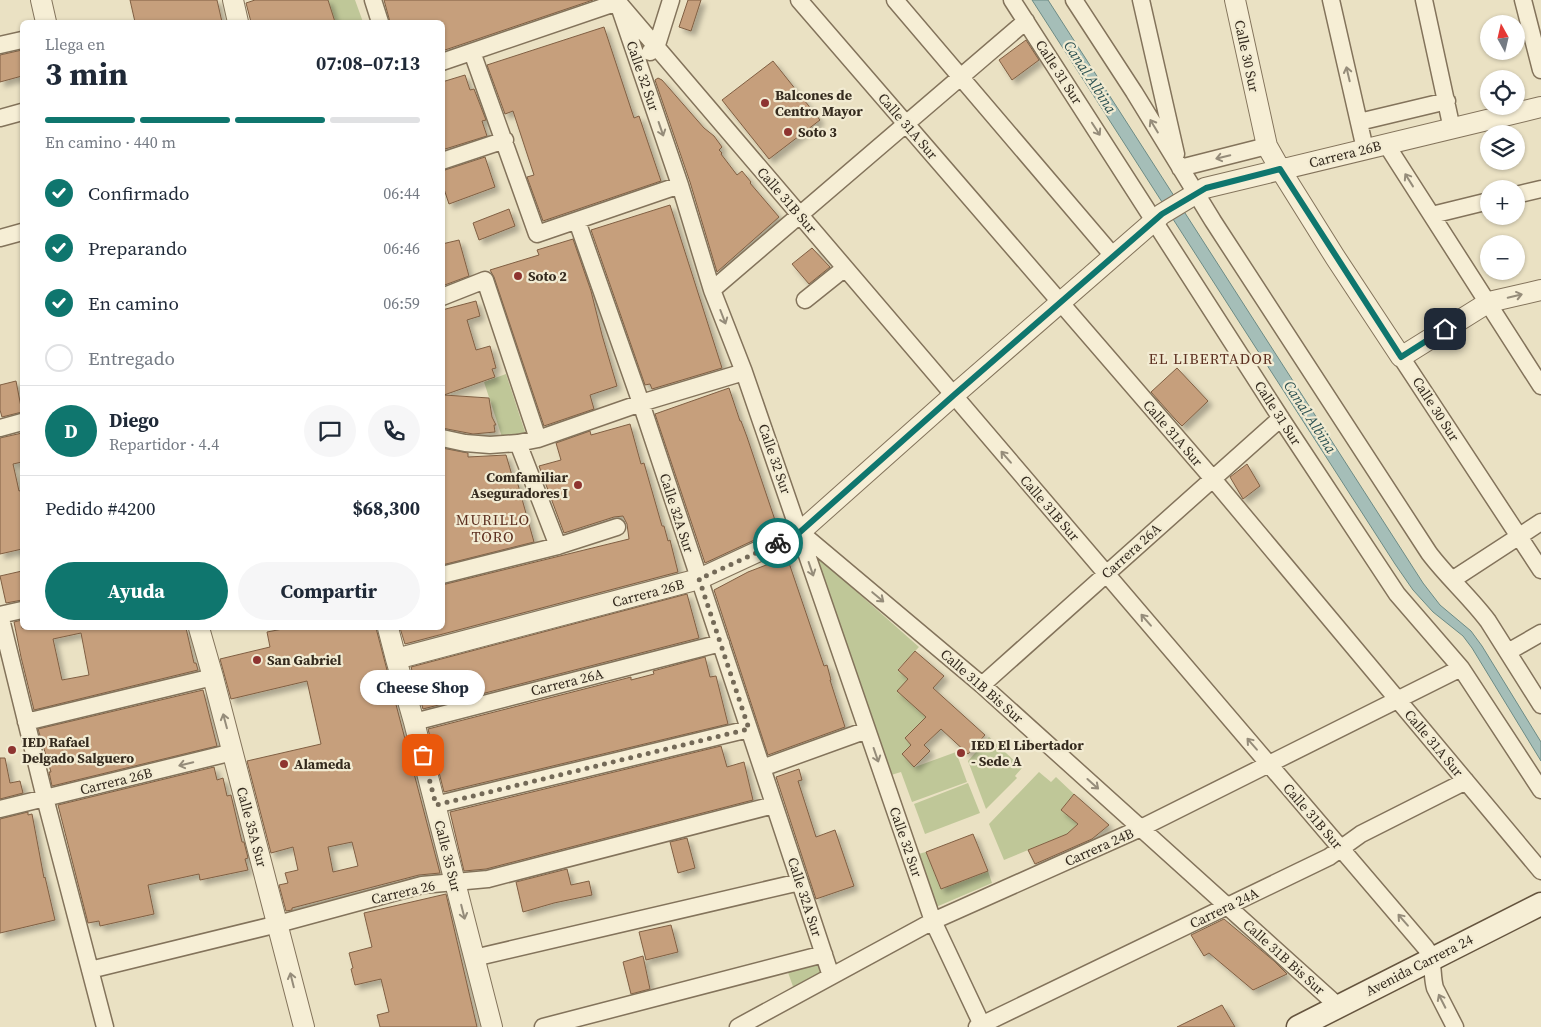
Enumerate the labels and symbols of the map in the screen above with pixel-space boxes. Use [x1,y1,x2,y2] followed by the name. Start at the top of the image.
[1480,15,1525,60] north arrow
[1230,18,1264,94] street label: Calle 30 Sur
[1031,36,1087,108] street label: Calle 31 Sur
[1059,36,1122,117] water label: Canal Albina
[622,38,664,114] street label: Calle 32 Sur
[1343,67,1352,83] one-way arrow
[775,85,863,121] place label: Balcones de Centro Mayor
[873,88,943,164] street label: Calle 31A Sur
[759,97,771,109] marker: Balcones de Centro Mayor
[1149,120,1159,134] one-way arrow
[656,121,666,137] one-way arrow
[798,122,837,142] place label: Soto 3
[1091,122,1101,136] one-way arrow
[782,126,794,138] marker: Soto 3
[1307,135,1383,173] street label: Carrera 26B
[1216,153,1232,162] one-way arrow
[753,163,821,238] street label: Calle 31B Sur
[1403,173,1413,187] one-way arrow
[528,266,567,286] place label: Soto 2
[512,270,524,282] marker: Soto 2
[1506,291,1522,300] one-way arrow
[1424,308,1466,350] pin
[719,309,728,324] one-way arrow
[1149,348,1273,369] district label: EL LIBERTADOR
[1408,373,1464,445] street label: Calle 30 Sur
[1279,376,1342,457] water label: Canal Albina
[1250,377,1306,449] street label: Calle 31 Sur
[1138,395,1208,471] street label: Calle 31A Sur
[754,421,796,497] street label: Calle 32 Sur
[1001,450,1012,463] one-way arrow
[471,467,568,503] place label: Comfamiliar Aseguradores I
[655,471,699,555] street label: Calle 32A Sur
[1016,471,1084,546] street label: Calle 31B Sur
[572,479,584,491] marker: Comfamiliar Aseguradores I
[456,509,530,547] district label: MURILLO TORO
[753,518,803,568] courier
[1097,518,1166,583] street label: Carrera 26A
[807,561,817,577] one-way arrow
[610,574,686,612] street label: Carrera 26B
[871,592,884,603] one-way arrow
[1141,614,1152,627] one-way arrow
[936,644,1028,728] street label: Calle 31B Bis Sur
[267,650,342,670] place label: San Gabriel
[251,654,263,666] marker: San Gabriel
[529,663,606,701] street label: Carrera 26A
[360,670,486,705] callout: Cheese Shop
[1400,705,1468,781] street label: Calle 31A Sur
[219,713,229,729] one-way arrow
[22,732,134,768] place label: IED Rafael Delgado Salguero
[402,734,444,776] pin
[971,735,1084,771] place label: IED El Libertador - Sede A
[1246,737,1257,750] one-way arrow
[6,744,18,756] marker: IED Rafael Delgado Salguero
[872,747,881,763] one-way arrow
[955,747,967,759] marker: IED El Libertador - Sede A
[294,754,351,774] place label: Alameda
[278,758,290,770] marker: Alameda
[178,760,194,769] one-way arrow
[78,762,154,800] street label: Carrera 26B
[1086,779,1099,790] one-way arrow
[1279,779,1347,854] street label: Calle 31B Sur
[232,785,272,869] street label: Calle 35A Sur
[885,804,927,880] street label: Calle 32 Sur
[429,818,467,894] street label: Calle 35 Sur
[1061,823,1137,871] street label: Carrera 24B
[783,855,827,939] street label: Calle 32A Sur
[369,875,437,909] street label: Carrera 26
[1186,882,1262,933] street label: Carrera 24A
[458,903,468,919] one-way arrow
[1397,914,1408,927] one-way arrow
[1239,915,1329,999] street label: Calle 31B Bis Sur
[1362,929,1476,1001] street label: Avenida Carrera 24
[287,972,296,988] one-way arrow
[1437,994,1447,1009] one-way arrow

